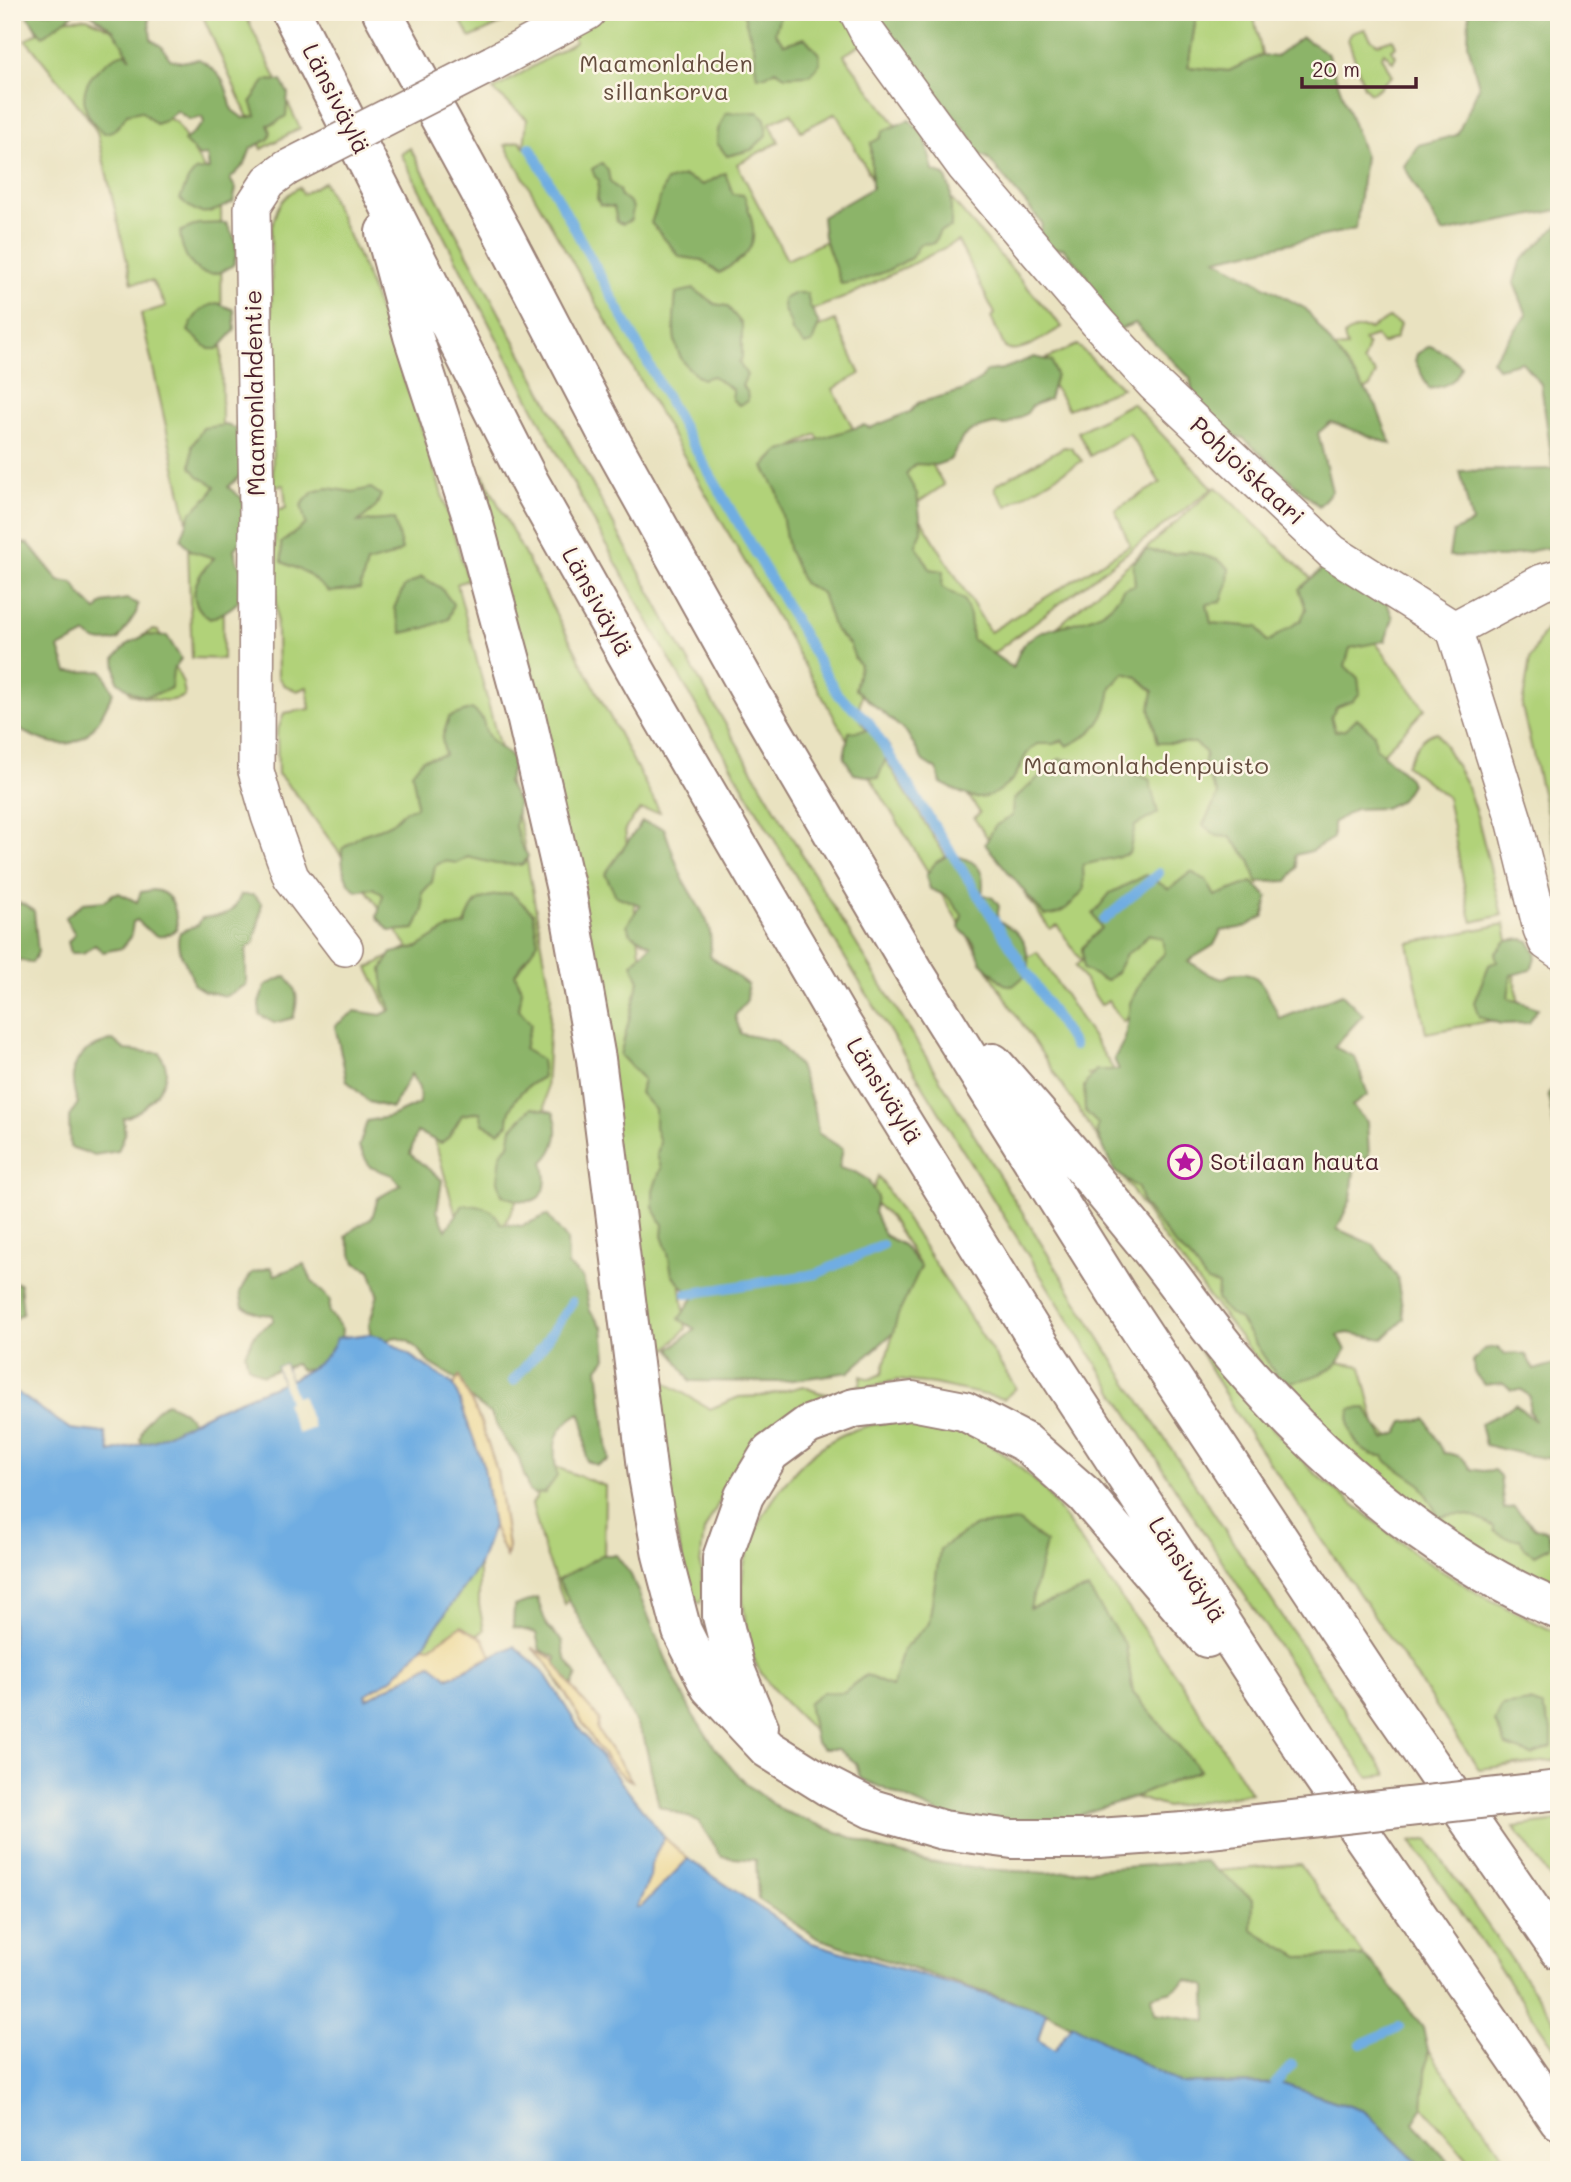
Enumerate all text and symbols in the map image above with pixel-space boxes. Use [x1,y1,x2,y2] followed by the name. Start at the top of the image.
[296,38,378,159] street label: Länsiväylä
[1302,46,1415,90] scale bar
[579,47,753,106] park label: Maamonlahden sillankorva
[1312,55,1360,82] text: 20 m
[236,290,271,496] street label: Maamonlahdentie
[1184,409,1312,531] street label: Pohjoiskaari
[556,541,641,661] street label: Länsiväylä
[1023,749,1269,780] park label: Maamonlahdenpuisto
[840,1031,930,1149] street label: Länsiväylä
[1166,1143,1204,1181] place icon: Sotilaan hauta
[1210,1145,1380,1176] place label: Sotilaan hauta
[1143,1510,1234,1628] street label: Länsiväylä

